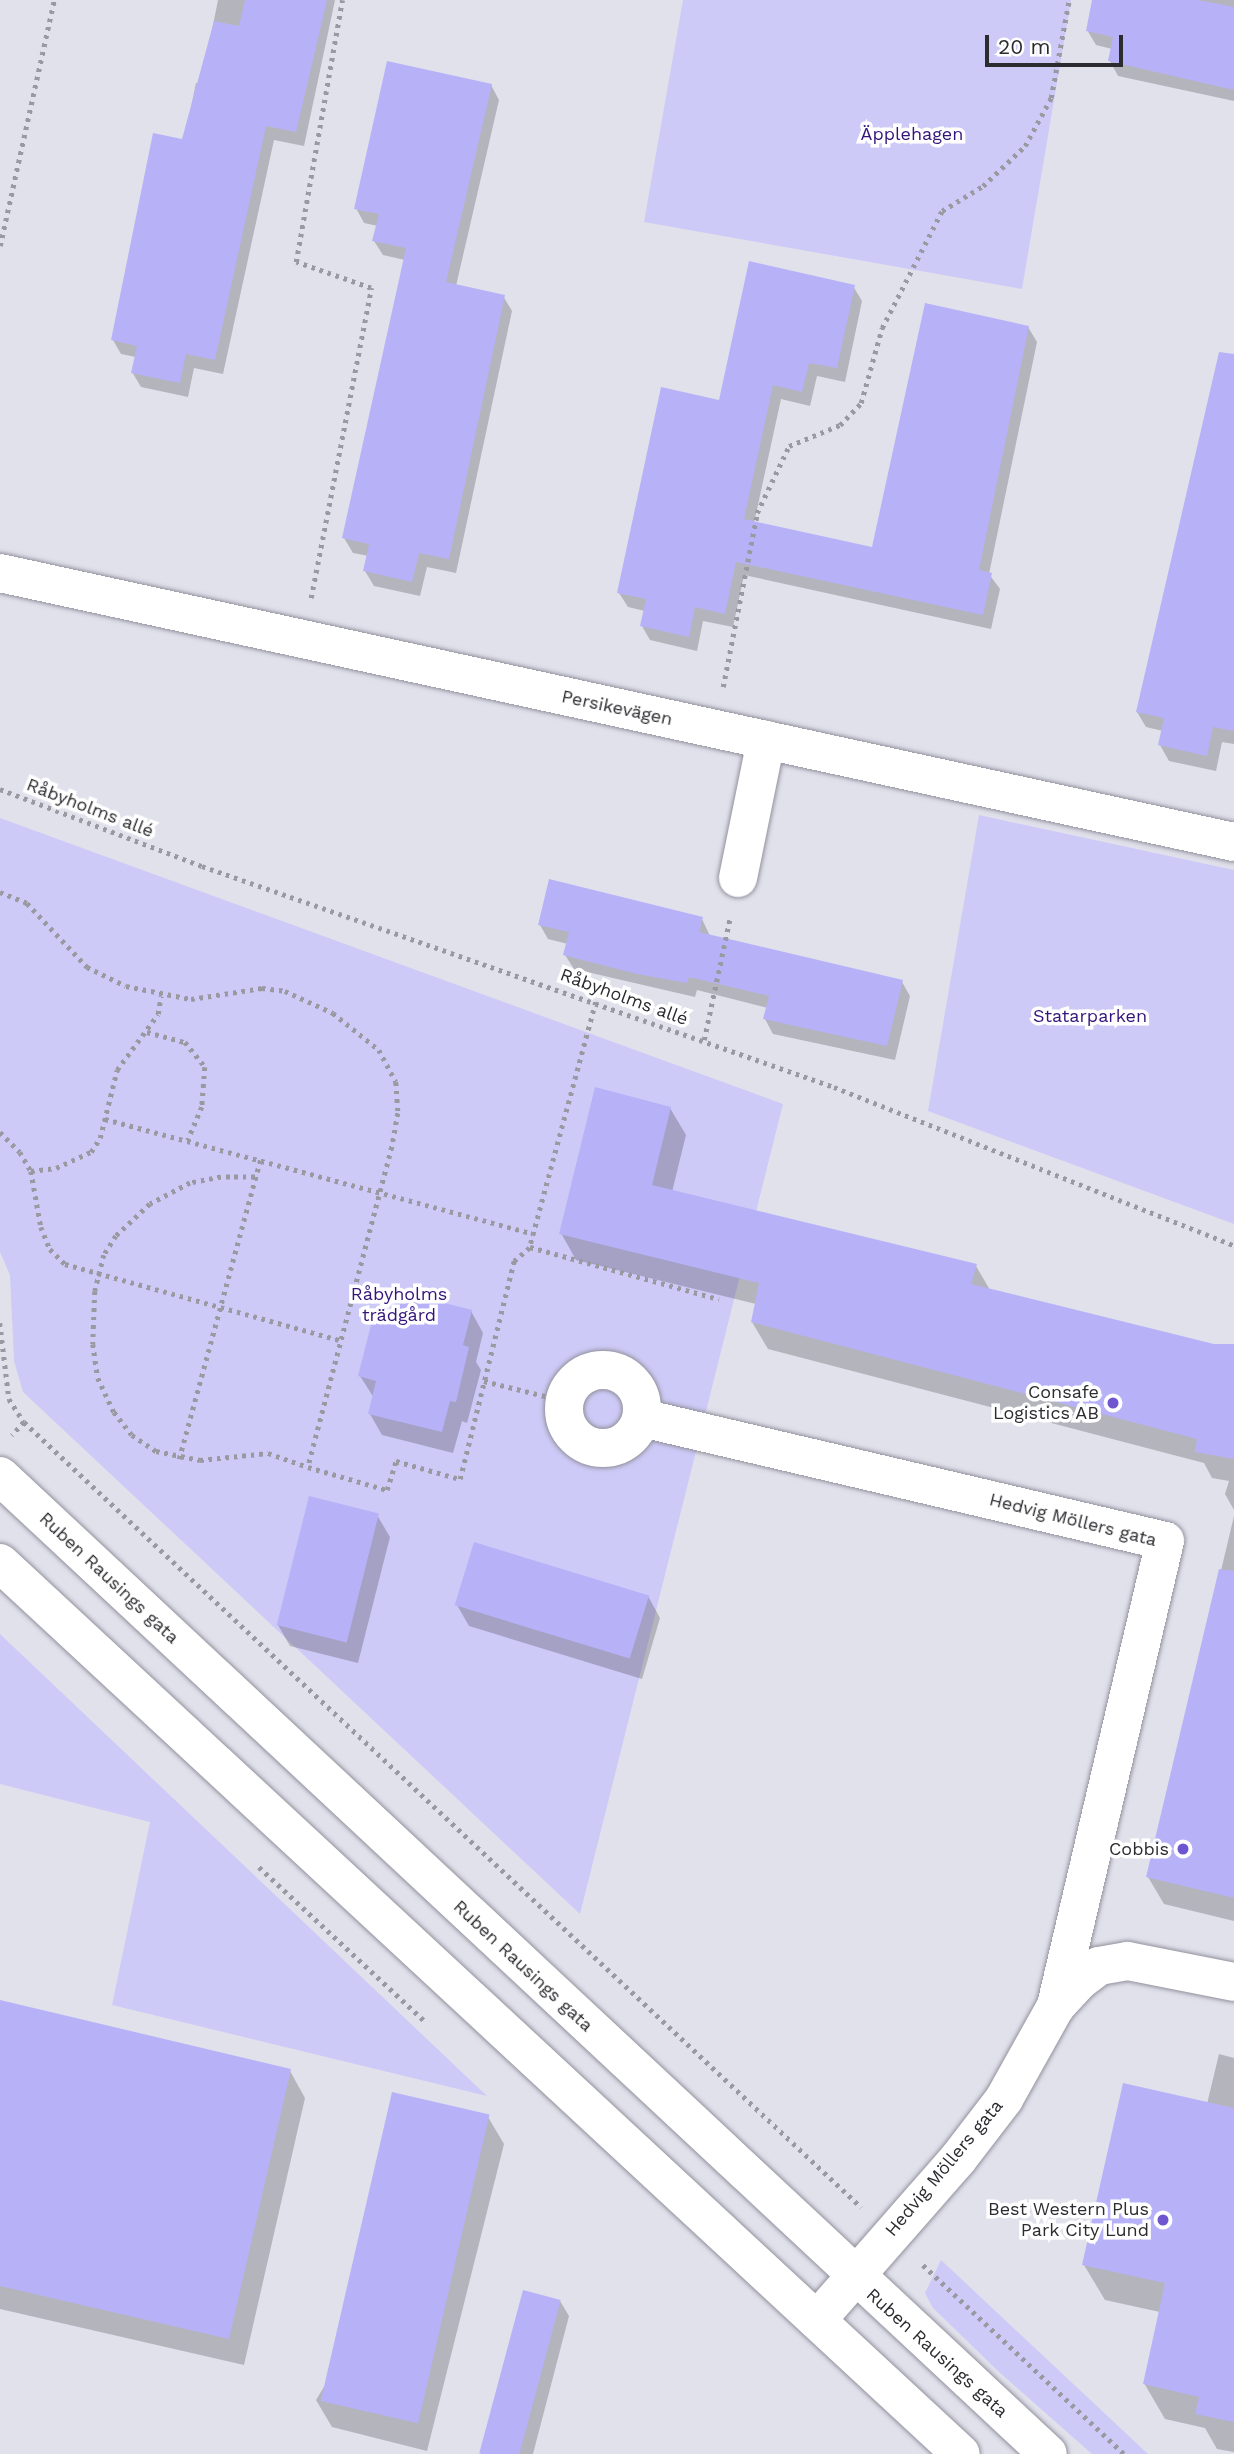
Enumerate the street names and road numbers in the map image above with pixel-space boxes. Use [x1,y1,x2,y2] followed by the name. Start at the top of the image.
[560,686,674,730] street label: Persikevägen
[23,774,157,842] street label: Råbyholms allé
[557,964,691,1030] street label: Råbyholms allé
[987,1489,1159,1551] street label: Hedvig Möllers gata
[35,1508,183,1648] street label: Ruben Rausings gata
[449,1896,597,2036] street label: Ruben Rausings gata
[881,2095,1007,2241] street label: Hedvig Möllers gata
[862,2284,1012,2422] street label: Ruben Rausings gata

